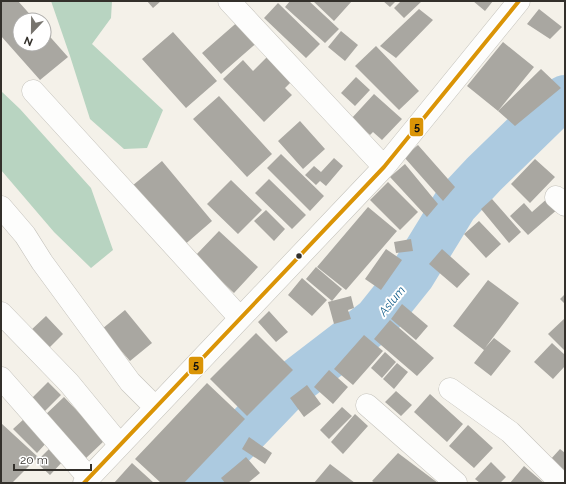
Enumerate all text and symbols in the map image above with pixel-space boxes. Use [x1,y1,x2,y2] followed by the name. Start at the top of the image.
[12,12,52,52] north arrow
[22,33,35,48] text: N
[409,117,424,137] line badge: 5
[414,121,420,134] text: 5
[294,251,304,261] unlabelled marker
[375,283,408,319] water label: Aslum
[188,356,204,375] line badge: 5
[193,359,199,372] text: 5
[14,446,91,472] scale bar
[20,453,48,467] text: 20 m

